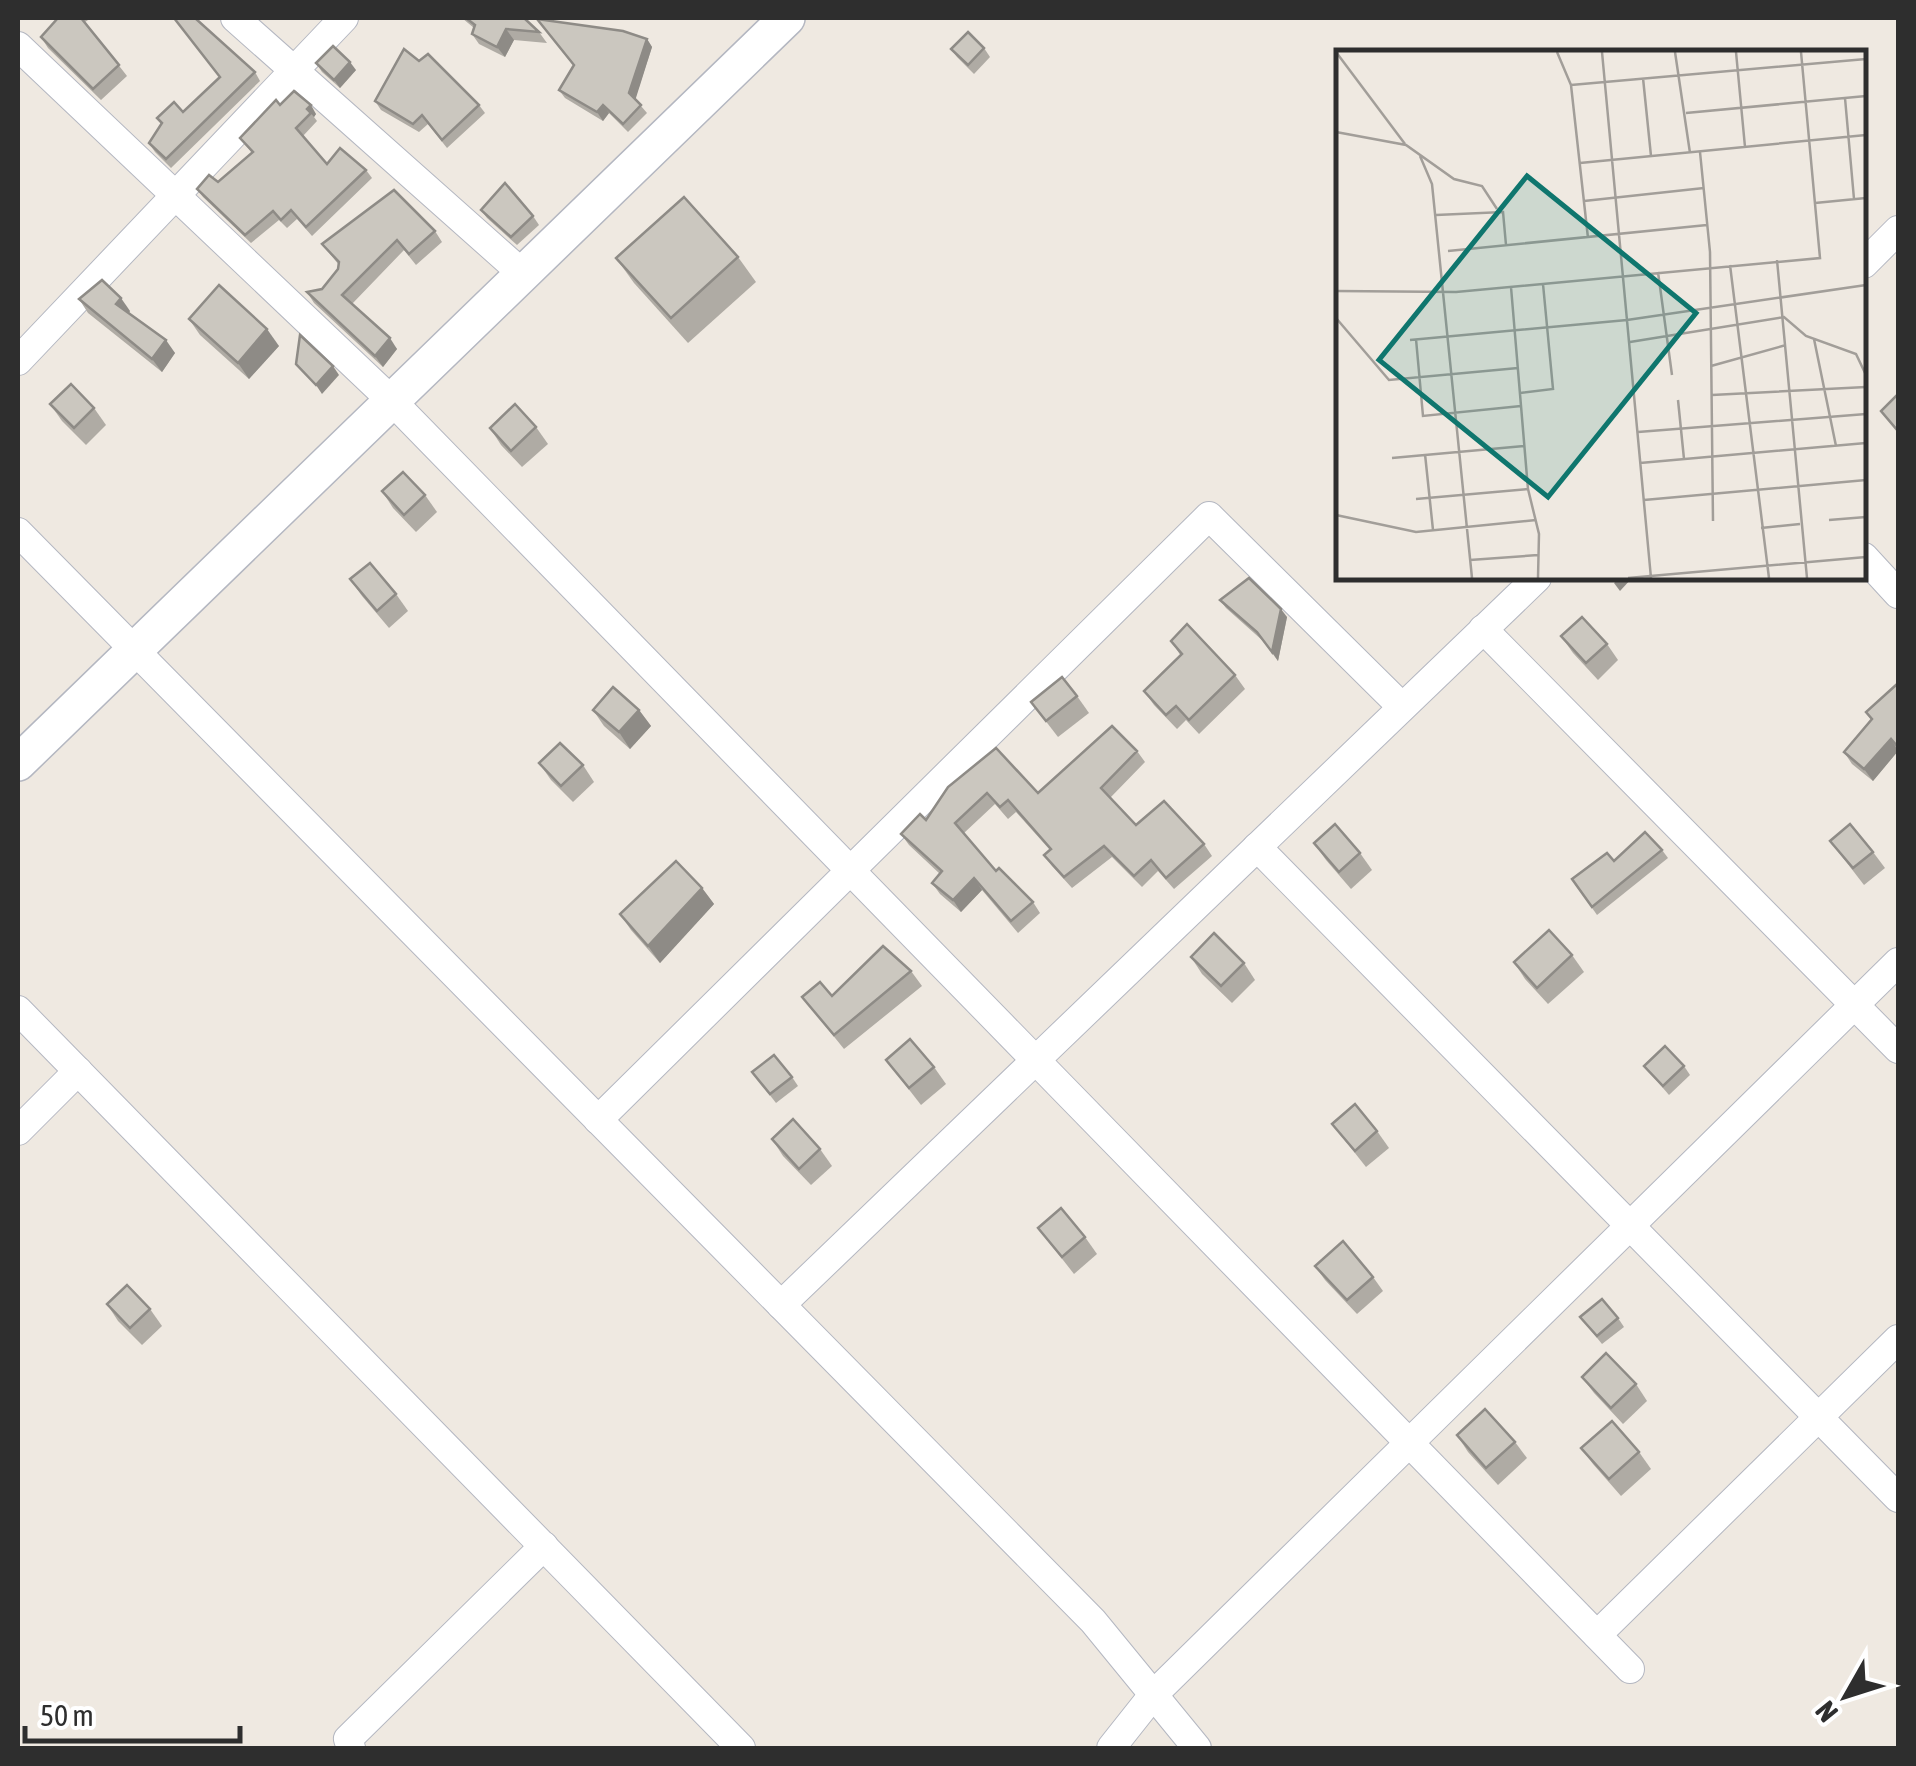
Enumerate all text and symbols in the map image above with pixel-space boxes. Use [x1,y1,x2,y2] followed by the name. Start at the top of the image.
[1336,50,1866,580] inset map
[1796,1646,1896,1746] north arrow
[25,1681,240,1743] scale bar
[1809,1695,1844,1728] text: N
[40,1698,94,1732] text: 50 m

